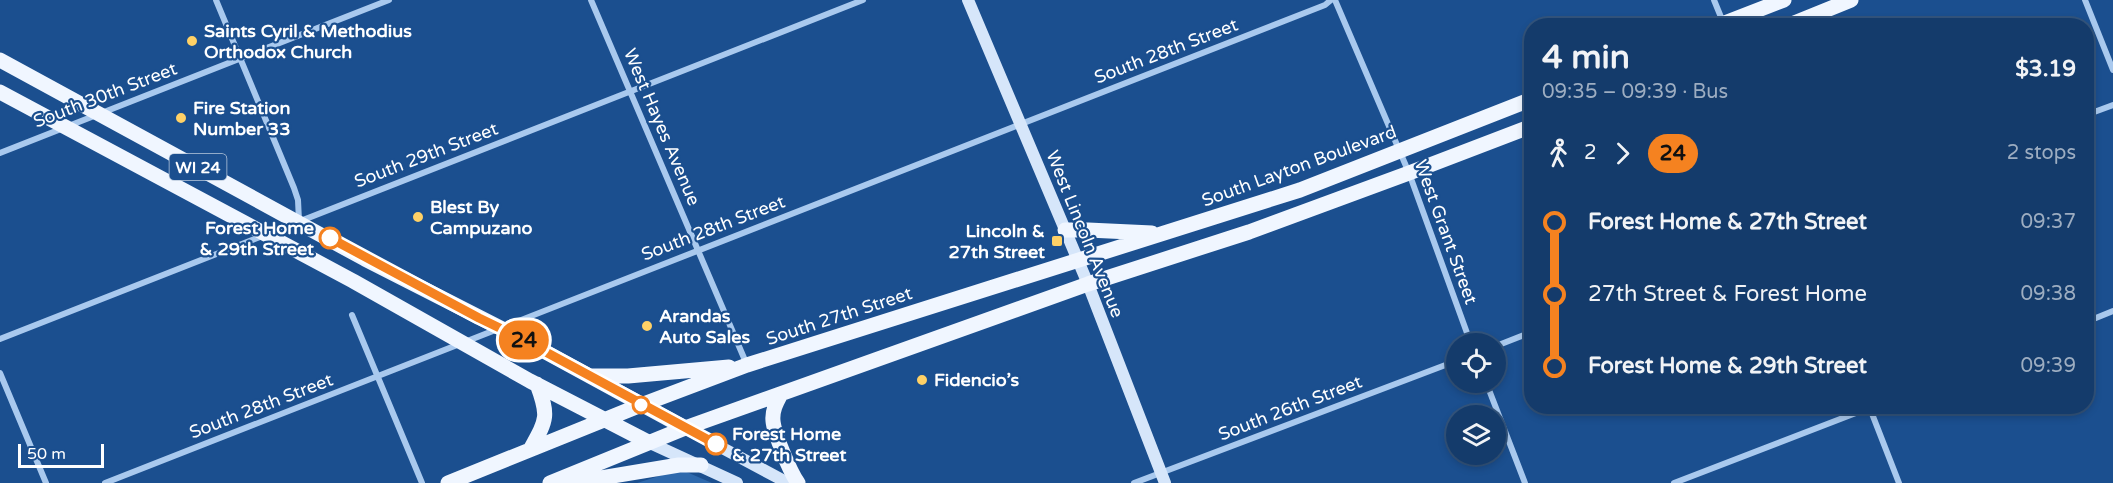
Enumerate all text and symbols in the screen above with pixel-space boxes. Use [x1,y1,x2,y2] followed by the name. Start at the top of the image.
[1091,13,1241,89] street label: South 28th Street
[204,20,412,63] place label: Saints Cyril & Methodius Orthodox Church
[185,34,199,48] marker: Saints Cyril & Methodius Orthodox Church
[1542,38,1630,77] text: 4 min
[619,45,705,209] street label: West Hayes Avenue
[2015,56,2076,82] text: $3.19
[30,57,180,133] street label: South 30th Street
[1542,80,1728,104] text: 09:35 – 09:39 · Bus
[193,97,290,140] place label: Fire Station Number 33
[174,111,188,125] marker: Fire Station Number 33
[351,117,501,193] street label: South 29th Street
[1199,120,1399,212] street label: South Layton Boulevard
[1542,137,1575,170] icon: walk
[1606,137,1639,170] icon: forward
[1584,141,1597,165] text: 2
[1660,141,1686,166] text: 24
[2007,141,2076,165] text: 2 stops
[1041,147,1129,321] street label: West Lincoln Avenue
[170,154,226,180] road number: WI 24
[1410,157,1482,307] street label: West Grant Street
[638,190,788,266] street label: South 28th Street
[430,196,533,239] place label: Blest By Campuzano
[1588,209,1867,235] text: Forest Home & 27th Street
[411,210,425,224] marker: Blest By Campuzano
[2021,210,2076,234] text: 09:37
[200,217,314,260] place label: Forest Home & 29th Street
[948,220,1045,263] place label: Lincoln & 27th Street
[319,227,341,249] marker: Forest Home & 29th Street
[1050,234,1064,248] marker: Lincoln & 27th Street
[1588,281,1867,307] text: 27th Street & Forest Home
[763,282,915,350] street label: South 27th Street
[2021,282,2076,306] text: 09:38
[659,305,750,348] place label: Arandas Auto Sales
[640,319,654,333] marker: Arandas Auto Sales
[497,320,551,360] line badge: 24
[511,328,537,353] text: 24
[1446,333,1506,465] map controls
[1446,333,1506,393] button: locate
[1588,353,1867,379] text: Forest Home & 29th Street
[2021,354,2076,378] text: 09:39
[186,368,336,444] street label: South 28th Street
[934,369,1019,391] place label: Fidencio’s
[1215,370,1365,446] street label: South 26th Street
[915,373,929,387] marker: Fidencio’s
[632,396,650,414] unlabelled marker
[1446,405,1506,465] button: layers
[732,423,847,466] place label: Forest Home & 27th Street
[705,433,727,455] marker: Forest Home & 27th Street
[18,441,104,468] scale bar
[27,444,66,464] text: 50 m

